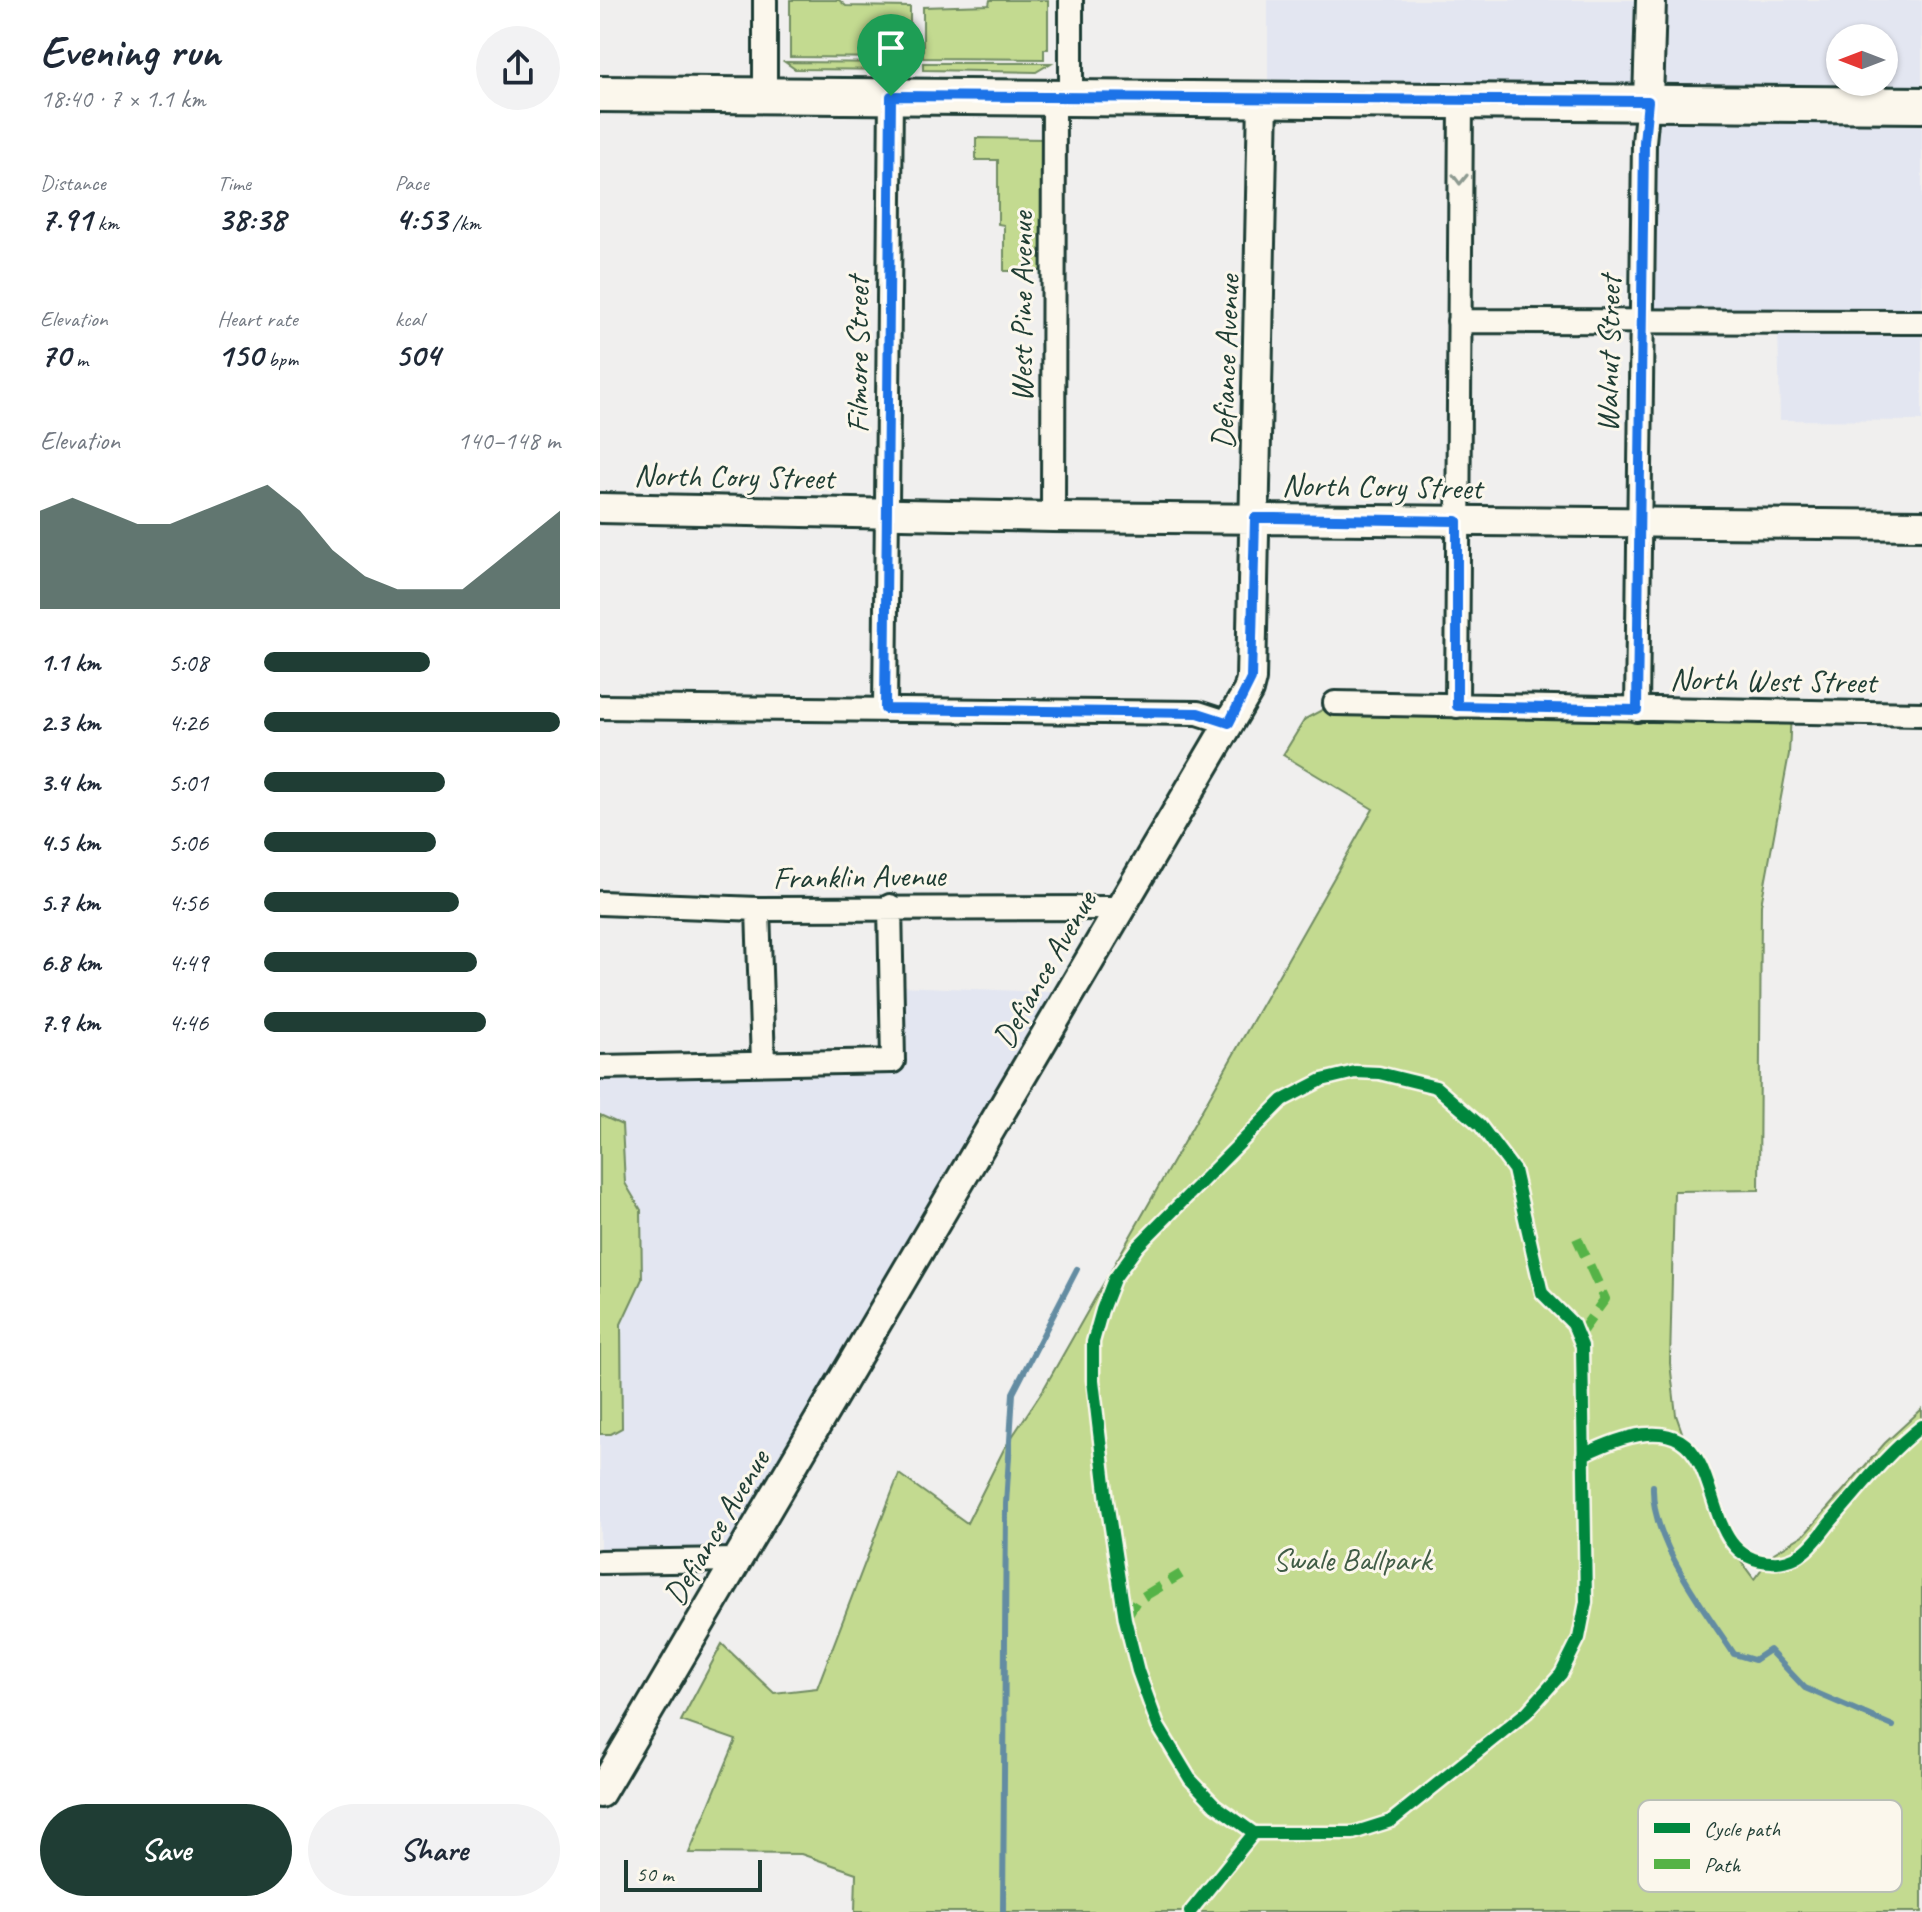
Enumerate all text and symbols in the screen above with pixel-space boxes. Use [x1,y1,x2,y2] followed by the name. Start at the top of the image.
[857,14.0,925,96] pin
[40,24,220,79] text: Evening run
[1826,24,1898,96] north arrow
[1826,24,1898,96] map controls
[476,26,560,110] button: share
[869,26,913,70] icon: arrive
[40,82,206,115] text: 18:40 · 7 × 1.1 km
[40,169,106,197] text: Distance
[217,169,251,197] text: Time
[395,169,429,197] text: Pace
[1451,173,1469,186] one-way arrow
[40,197,92,240] text: 7.91
[217,197,285,240] text: 38:38
[395,197,447,240] text: 4:53
[92,209,119,237] text: km
[447,209,481,237] text: /km
[1001,209,1042,402] street label: West Pine Avenue
[1587,271,1630,433] street label: Walnut Street
[837,272,878,433] street label: Filmore Street
[1202,272,1249,450] street label: Defiance Avenue
[40,305,108,333] text: Elevation
[217,305,298,333] text: Heart rate
[395,305,424,333] text: kcal
[40,333,70,376] text: 70
[217,333,263,376] text: 150
[395,333,440,376] text: 504
[70,345,88,373] text: m
[263,345,298,373] text: bpm
[40,424,120,457] text: Elevation
[457,424,560,457] text: 140–148 m
[634,454,838,499] street label: North Cory Street
[1282,464,1486,509] street label: North Cory Street
[40,646,100,679] text: 1.1 km
[168,646,208,679] text: 5:08
[1670,658,1880,703] street label: North West Street
[40,706,100,739] text: 2.3 km
[168,706,208,739] text: 4:26
[40,766,100,799] text: 3.4 km
[168,766,208,799] text: 5:01
[40,826,100,859] text: 4.5 km
[168,826,208,859] text: 5:06
[772,854,948,899] street label: Franklin Avenue
[983,881,1107,1055] street label: Defiance Avenue
[40,886,100,919] text: 5.7 km
[168,886,208,919] text: 4:56
[40,946,101,979] text: 6.8 km
[168,946,208,979] text: 4:49
[40,1006,100,1039] text: 7.9 km
[168,1006,208,1039] text: 4:46
[654,1440,780,1612] street label: Defiance Avenue
[1273,1539,1433,1580] park label: Swale Ballpark
[1638,1800,1902,1892] legend
[40,1804,292,1896] button: Save
[308,1804,560,1896] button: Share
[1704,1815,1781,1843] text: Cycle path
[1704,1851,1741,1879] text: Path
[624,1856,762,1892] scale bar
[636,1860,673,1888] text: 50 m

